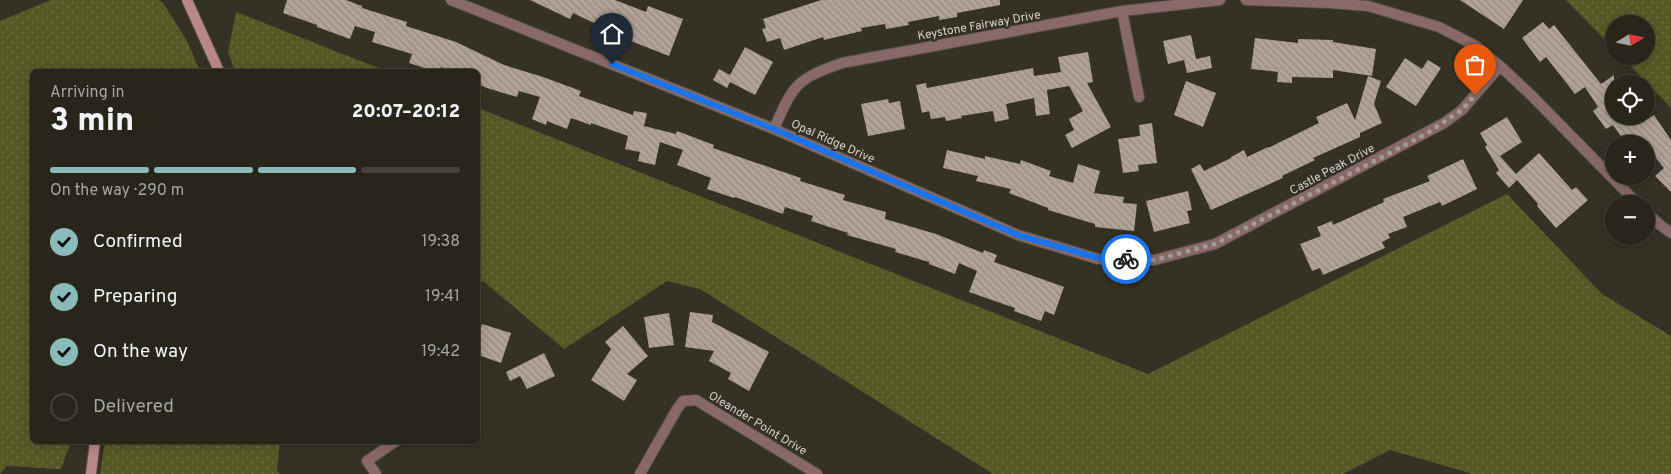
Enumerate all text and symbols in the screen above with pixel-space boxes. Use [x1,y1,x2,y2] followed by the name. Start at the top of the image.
[916,7,1042,45] street label: Keystone Fairway Drive
[591,13,633,64] pin
[1605,15,1655,65] north arrow
[1605,15,1655,245] map controls
[598,20,626,48] icon: home
[1454,44,1496,95] pin
[1461,51,1489,79] icon: bag
[1605,75,1655,125] button: locate
[50,83,125,103] text: Arriving in
[352,100,460,124] text: 20:07–20:12
[50,102,134,142] text: 3 min
[788,116,877,168] street label: Opal Ridge Drive
[1605,135,1655,185] button: +
[1287,141,1378,199] street label: Castle Peak Drive
[50,181,184,201] text: On the way · 290 m
[1605,195,1655,245] button: −
[50,228,78,256] icon: check
[93,230,183,254] text: Confirmed
[421,232,460,252] text: 19:38
[1101,234,1151,284] courier
[1112,245,1140,273] icon: bike
[50,283,78,311] icon: check
[93,285,177,309] text: Preparing
[425,287,460,307] text: 19:41
[50,338,78,366] icon: check
[93,340,188,364] text: On the way
[421,342,460,362] text: 19:42
[705,388,810,460] street label: Oleander Point Drive
[93,395,174,419] text: Delivered

